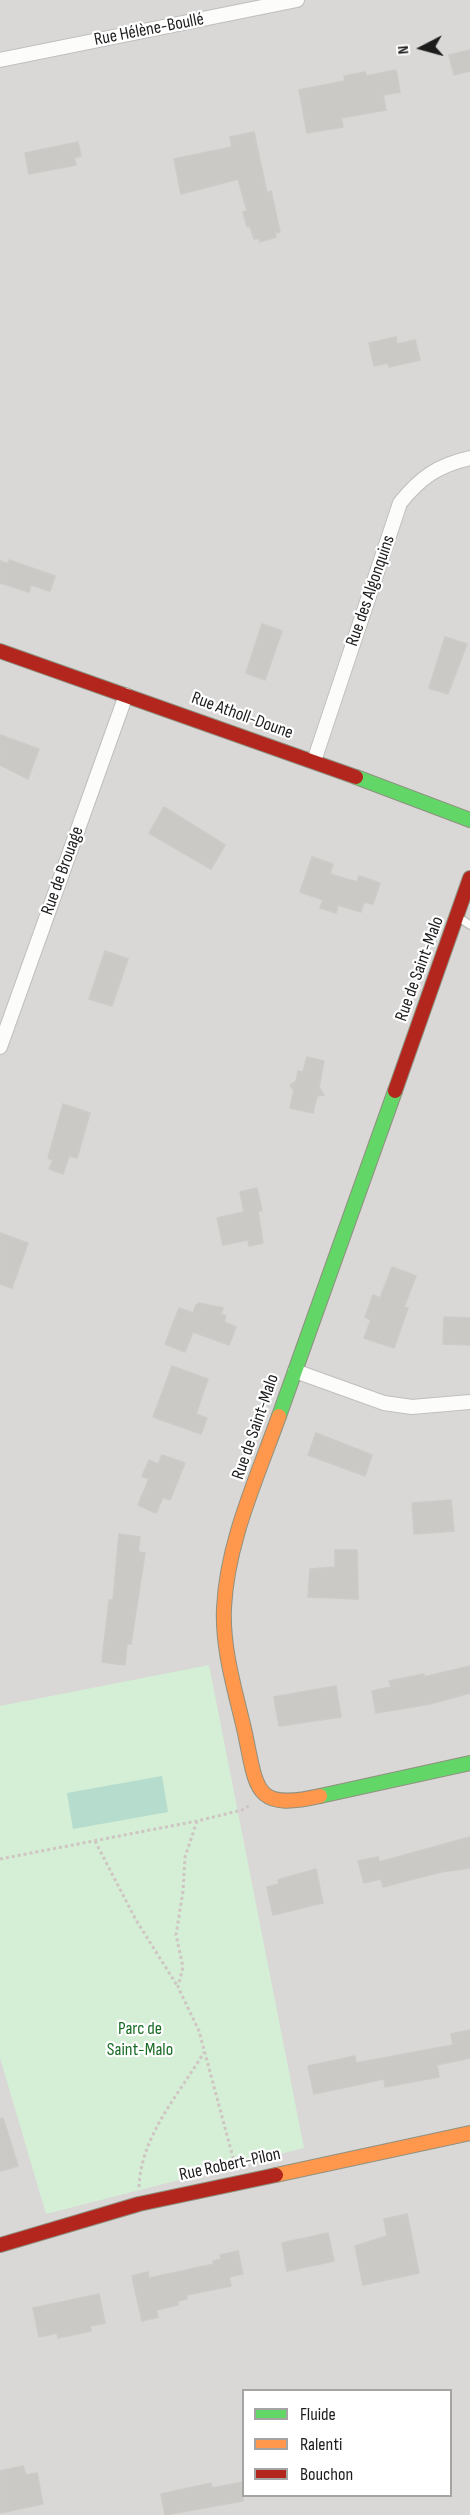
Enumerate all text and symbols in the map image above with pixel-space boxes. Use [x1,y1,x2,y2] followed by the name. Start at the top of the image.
[92,9,206,51] street label: Rue Hélène-Boullé
[392,18,452,78] north arrow
[394,45,413,55] text: N
[342,533,400,649] street label: Rue des Algonquins
[188,688,296,744] street label: Rue Atholl-Doune
[37,824,89,918] street label: Rue de Brouage
[391,914,449,1024] street label: Rue de Saint-Malo
[228,1372,284,1482] street label: Rue de Saint-Malo
[107,2018,173,2060] park label: Parc de Saint-Malo
[177,2144,283,2186] street label: Rue Robert-Pilon
[242,2389,452,2497] legend
[300,2404,336,2425] text: Fluide
[300,2434,342,2455] text: Ralenti
[300,2464,353,2485] text: Bouchon

